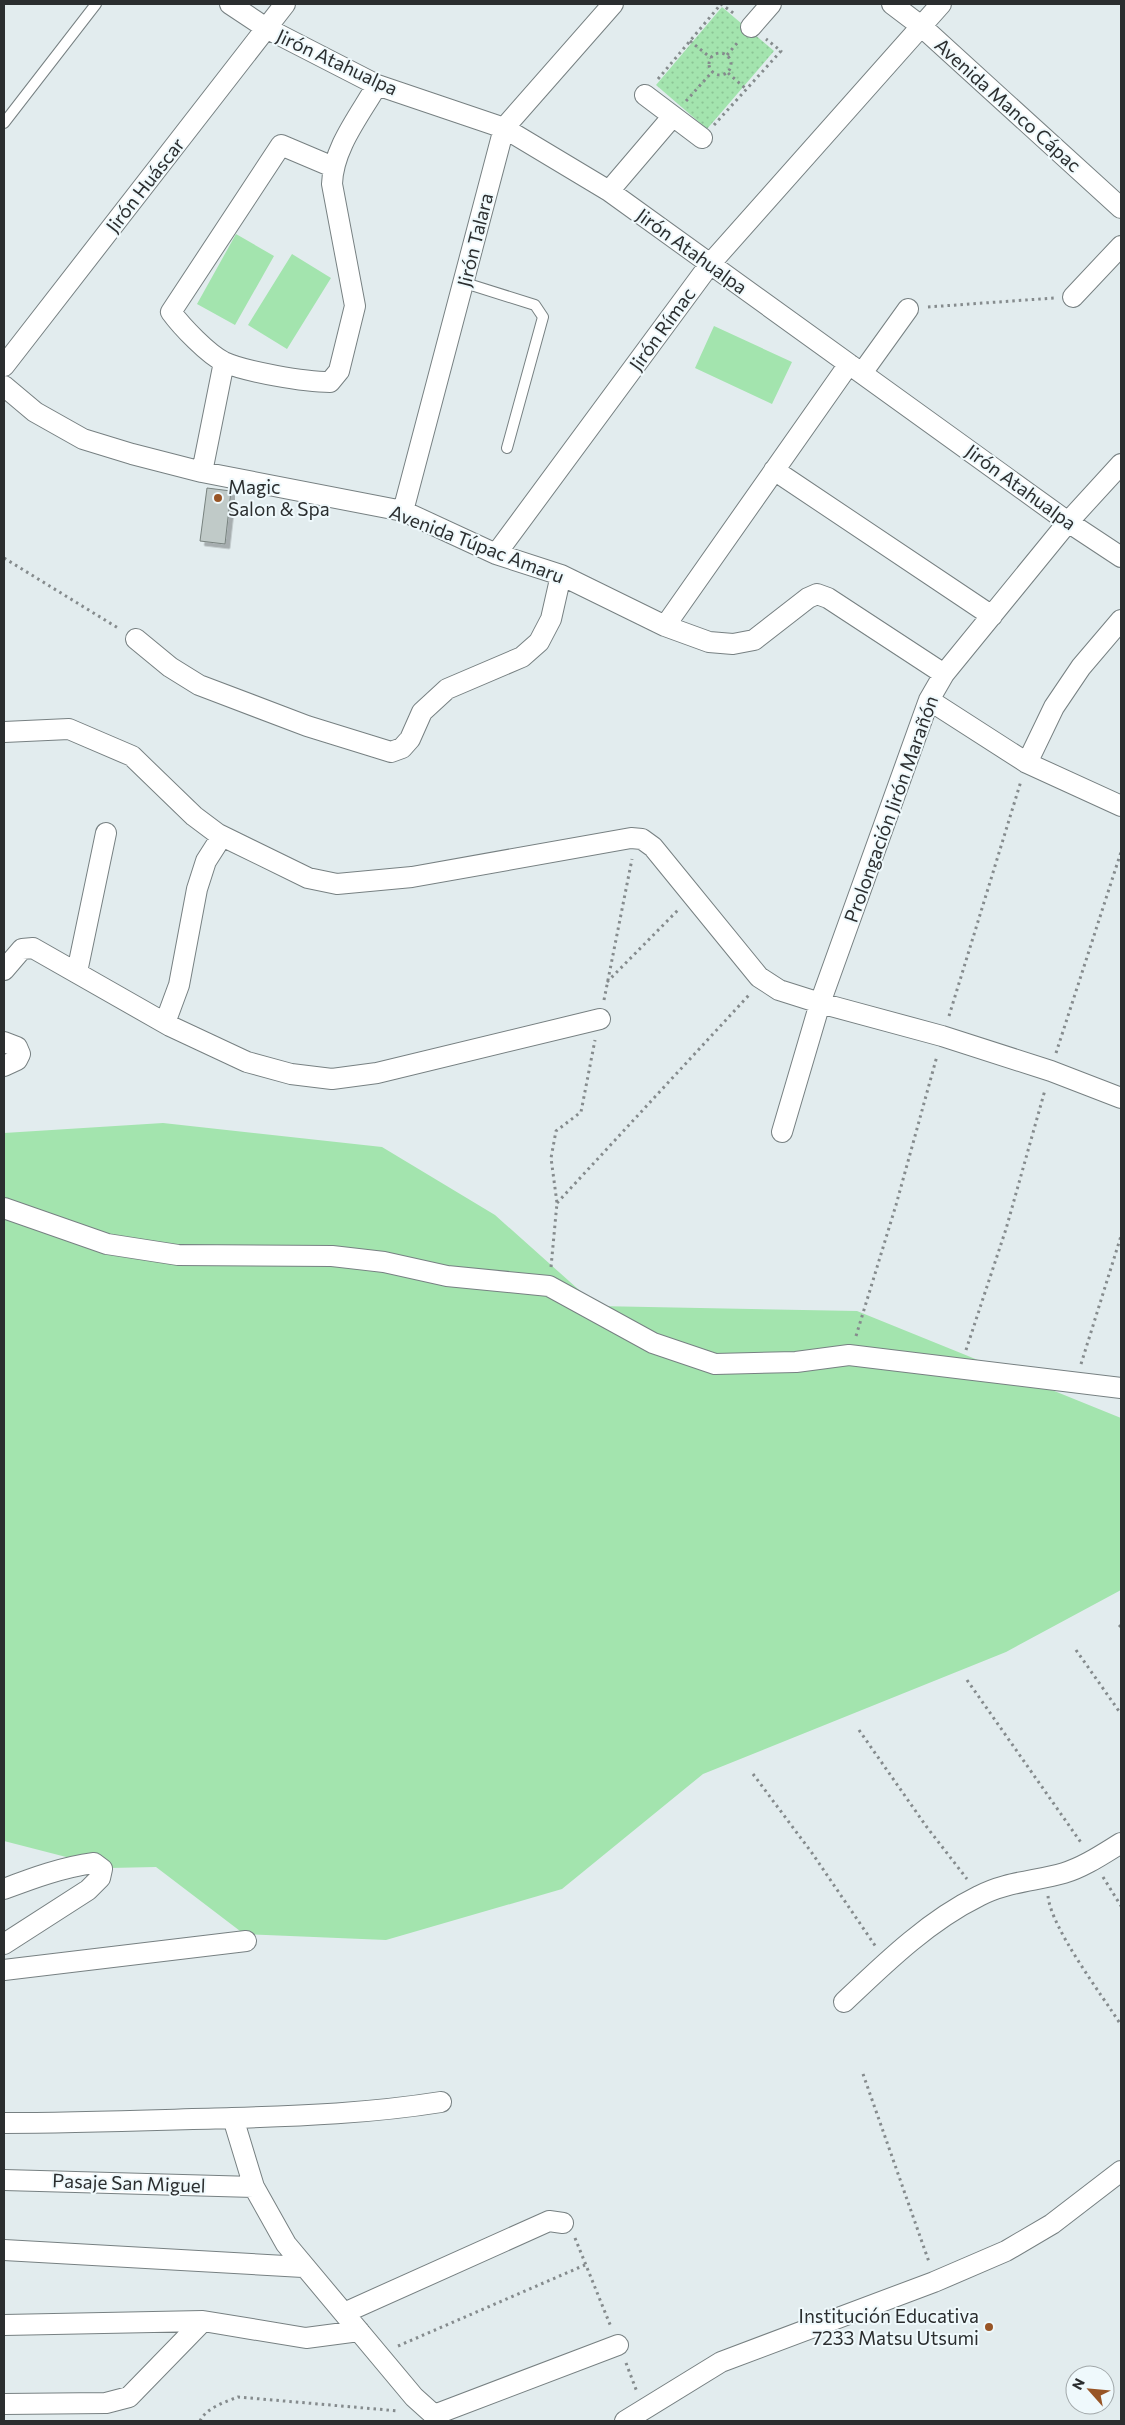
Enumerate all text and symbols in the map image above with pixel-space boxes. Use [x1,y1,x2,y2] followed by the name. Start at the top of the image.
[273,23,401,100] street label: Jirón Atahualpa
[930,33,1086,176] street label: Avenida Manco Cápac
[101,132,189,237] street label: Jirón Huáscar
[452,190,497,289] street label: Jirón Talara
[633,203,752,298] street label: Jirón Atahualpa
[624,283,699,375] street label: Jirón Rímac
[962,439,1081,534] street label: Jirón Atahualpa
[228,475,330,520] place label: Magic Salon & Spa
[212,492,224,504] marker: Magic Salon & Spa
[387,500,568,587] street label: Avenida Túpac Amaru
[839,692,942,925] street label: Prolongación Jirón Marañón
[52,2168,206,2197] street label: Pasaje San Miguel
[799,2304,979,2349] place label: Institución Educativa 7233 Matsu Utsumi
[983,2321,995,2333] marker: Institución Educativa 7233 Matsu Utsumi
[1065,2365,1115,2415] north arrow
[1068,2375,1088,2392] text: N

